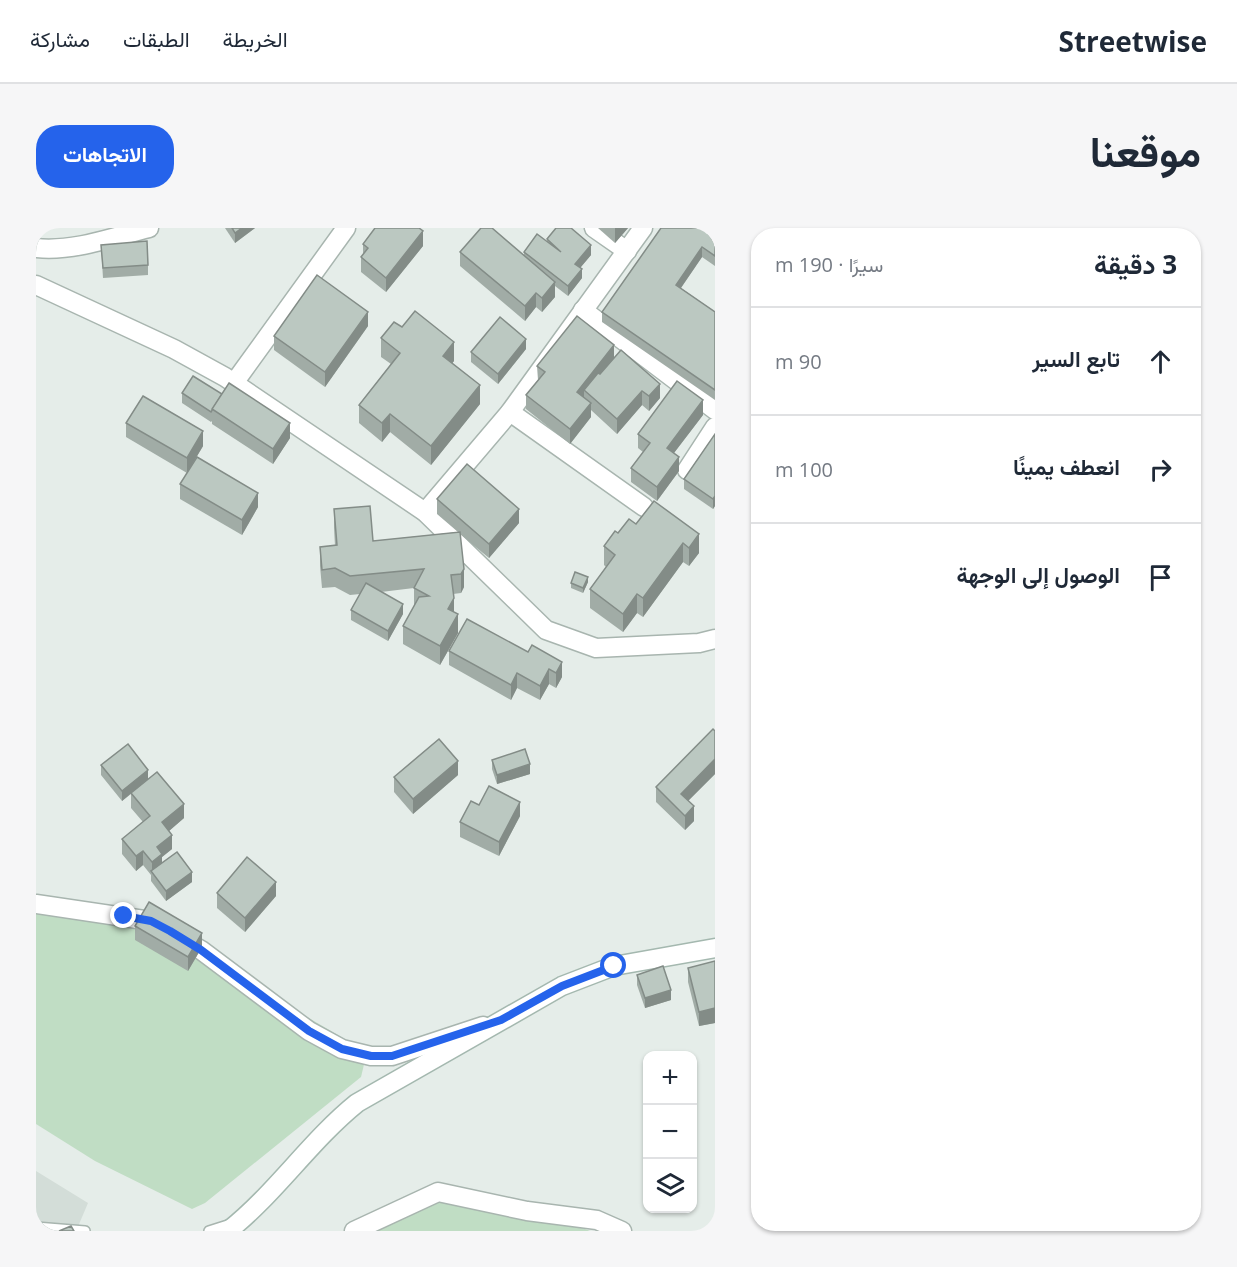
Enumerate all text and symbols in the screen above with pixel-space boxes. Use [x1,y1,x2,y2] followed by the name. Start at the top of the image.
[1058,22,1207,60] text: Streetwise
[30,25,90,53] text: مشاركة
[123,25,190,53] text: الطبقات
[223,25,288,53] text: الخريطة
[1090,122,1201,179] text: موقعنا
[36,125,174,188] button: الاتجاهات
[1094,246,1177,282] text: 3 دقيقة
[775,251,883,278] text: سيرًا · 190 m
[1032,343,1120,373] text: تابع السير
[1144,345,1177,378] icon: ahead
[775,348,822,375] text: 90 m
[1013,451,1120,481] text: انعطف يمينًا
[1144,453,1177,486] icon: right
[775,456,833,483] text: 100 m
[956,559,1120,589] text: الوصول إلى الوجهة
[1144,561,1177,594] icon: arrive
[110,902,136,928] route end
[600,952,626,978] route start
[643,1051,697,1213] map controls
[643,1051,697,1105] button: +
[643,1105,697,1159] button: −
[643,1159,697,1213] button: layers

